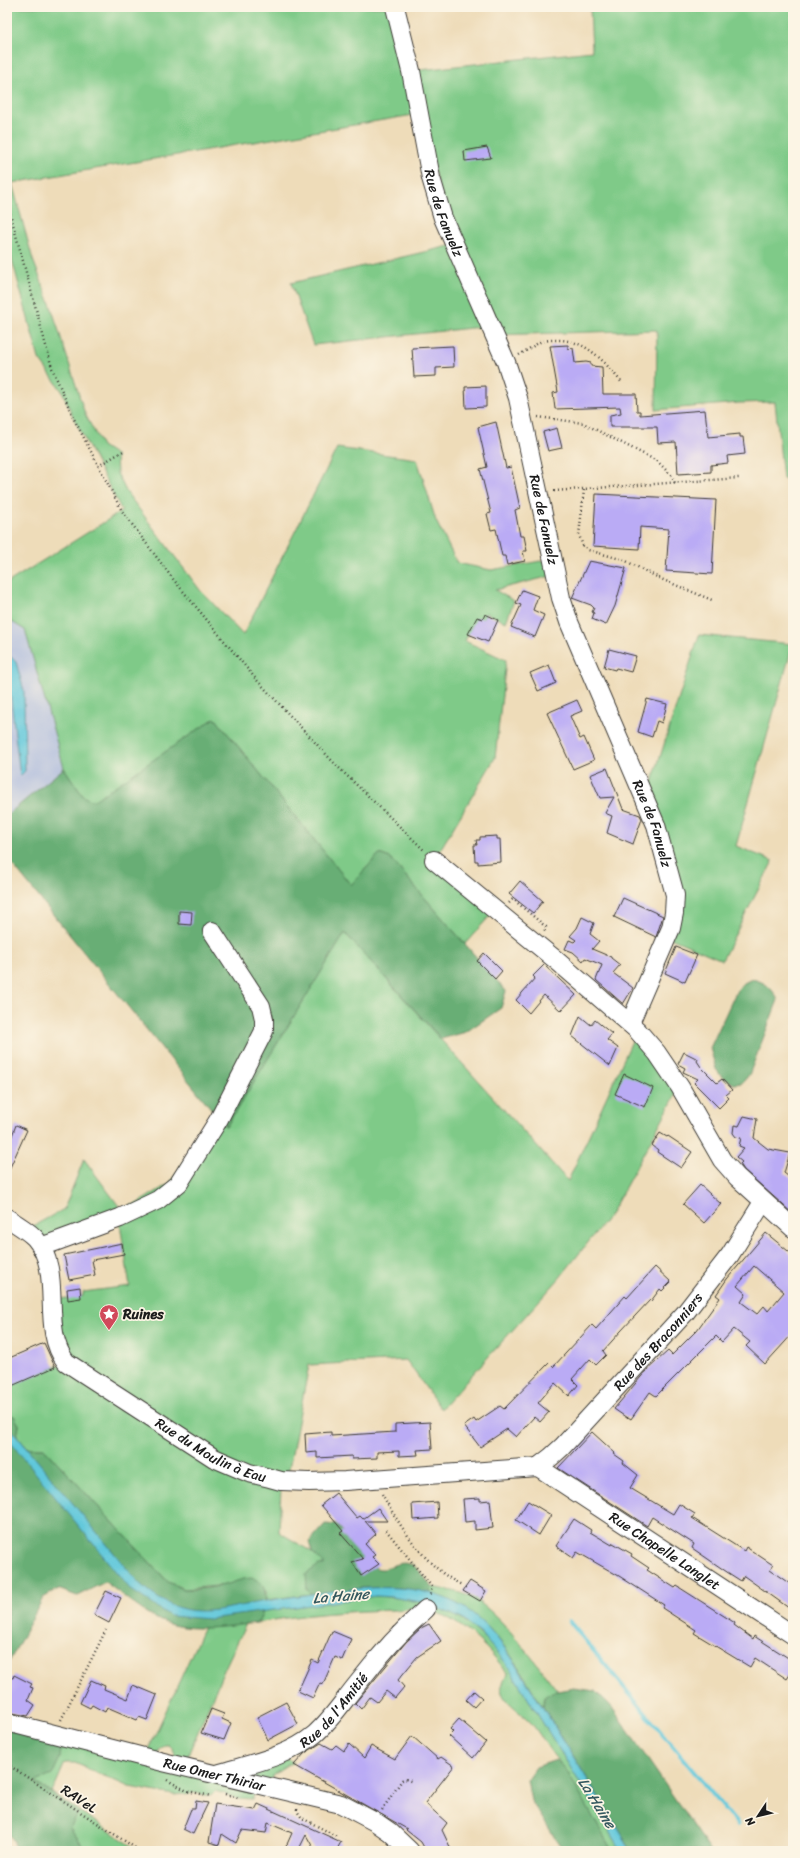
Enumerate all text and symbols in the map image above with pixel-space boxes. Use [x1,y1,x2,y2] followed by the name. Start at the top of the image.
[417,167,471,261] street label: Rue de Fanuelz
[522,472,566,567] street label: Rue de Fanuelz
[625,776,680,871] street label: Rue de Fanuelz
[607,1286,710,1396] street label: Rue des Braconniers
[122,1302,164,1327] place label: Ruines
[98,1303,120,1331] place icon: Ruines
[150,1410,269,1489] street label: Rue du Moulin à Eau
[604,1505,726,1597] street label: Rue Chapelle Langlet
[312,1580,372,1611] water label: La Haine
[294,1667,375,1754] street label: Rue de l'Amitié
[161,1750,269,1799] street label: Rue Omer Thiriar
[571,1772,624,1835] water label: La Haine
[56,1778,103,1821] street label: RAVeL
[738,1796,778,1836] north arrow
[740,1813,761,1831] text: N

